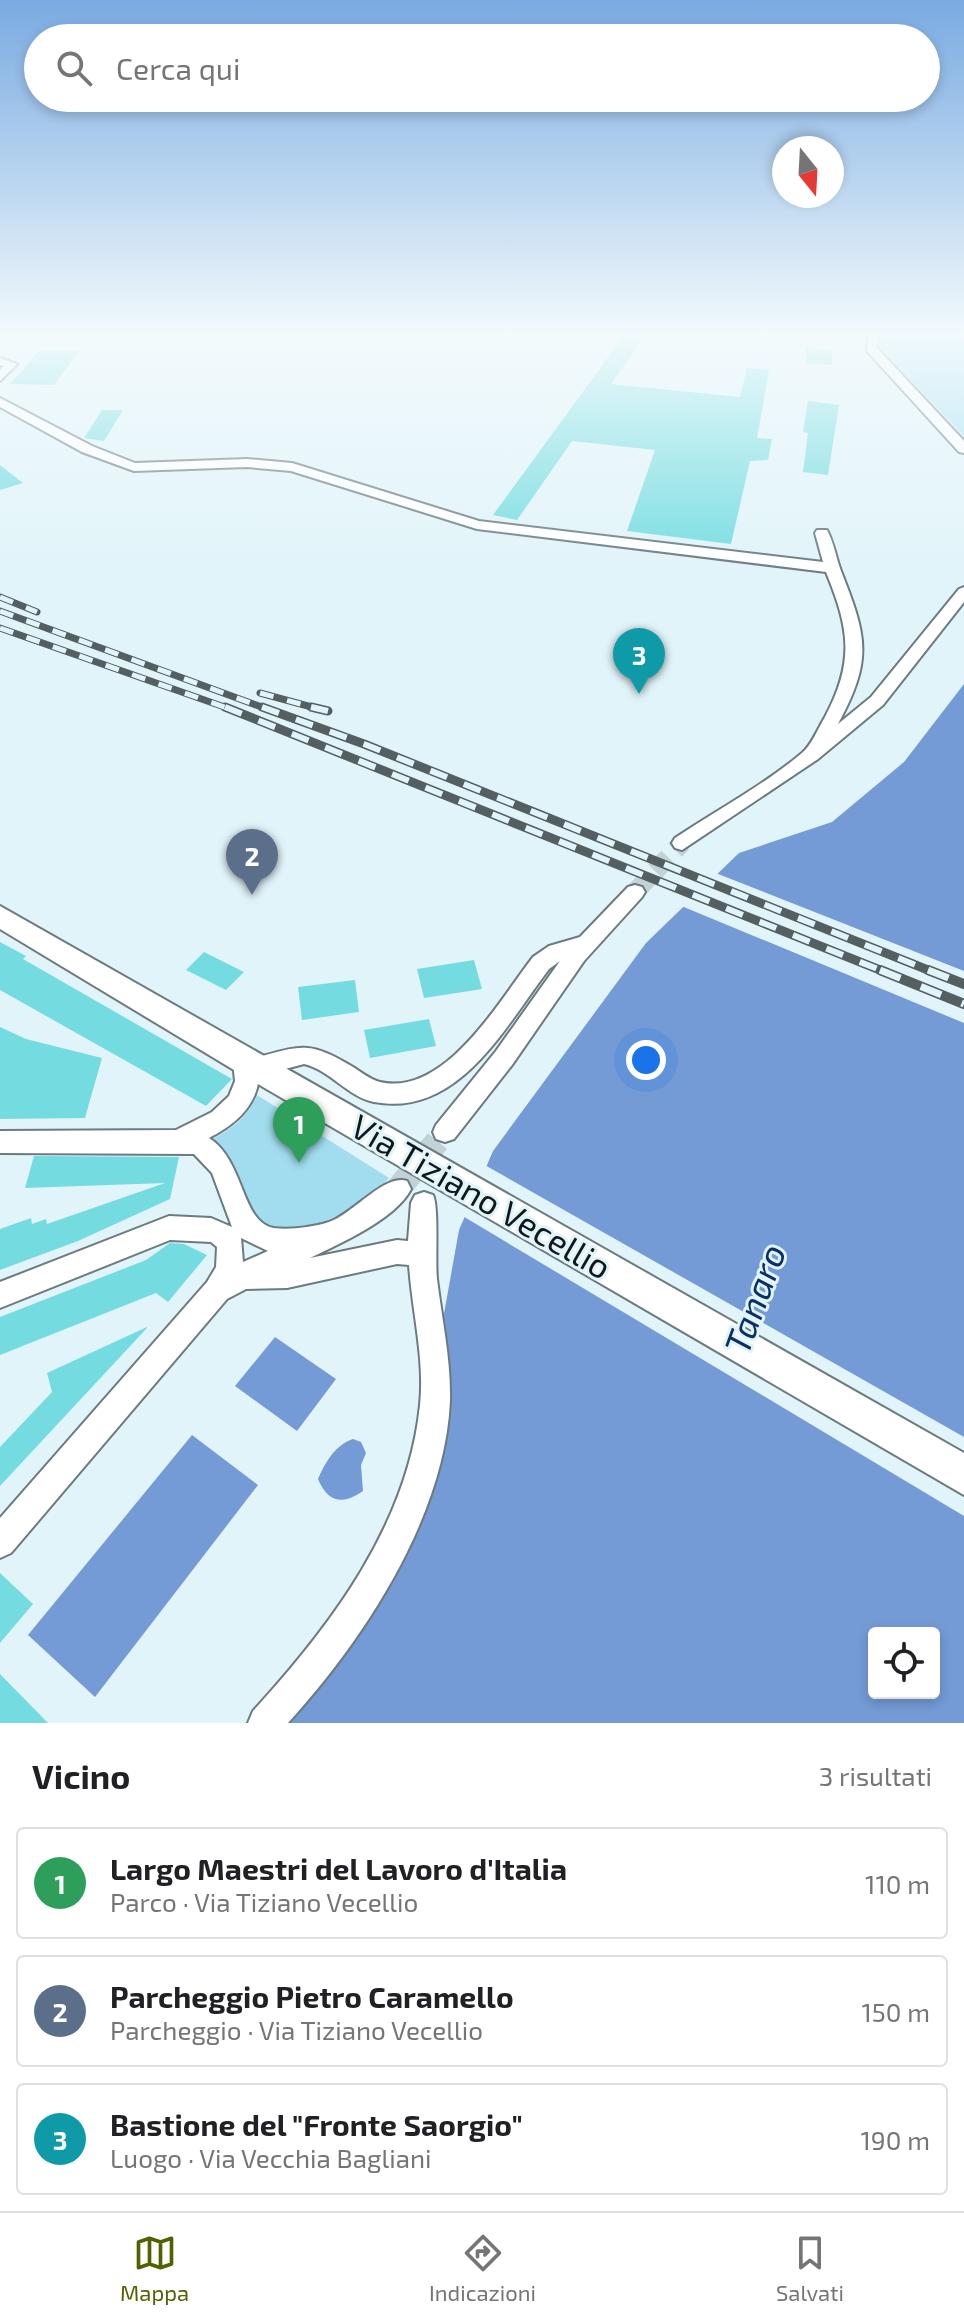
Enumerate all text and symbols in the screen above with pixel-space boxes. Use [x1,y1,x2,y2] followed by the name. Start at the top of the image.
[24,24,940,112] search box
[52,46,96,90] icon: search
[116,50,240,86] text: Cerca qui
[772,136,844,208] north arrow
[613,628,665,694] pin: 3
[226,829,278,895] pin: 2
[626,1040,666,1080] your location
[273,1097,325,1163] pin: 1
[344,1105,619,1287] street label: Via Tiziano Vecellio
[714,1238,793,1359] water label: Tanaro
[868,1627,940,1699] map controls
[868,1627,940,1699] button: locate
[32,1755,130,1796] text: Vicino
[819,1760,932,1791] text: 3 risultati
[110,1850,567,1886] text: Largo Maestri del Lavoro d'Italia
[54,1868,66,1899] text: 1
[865,1868,930,1899] text: 110 m
[110,1886,418,1917] text: Parco · Via Tiziano Vecellio
[110,1978,514,2014] text: Parcheggio Pietro Caramello
[52,1996,68,2027] text: 2
[861,1996,930,2027] text: 150 m
[110,2014,483,2045] text: Parcheggio · Via Tiziano Vecellio
[110,2106,523,2142] text: Bastione del "Fronte Saorgio"
[53,2124,67,2155] text: 3
[861,2124,930,2155] text: 190 m
[110,2142,432,2173] text: Luogo · Via Vecchia Bagliani
[120,2231,189,2305] tab: Mappa
[429,2231,536,2305] tab: Indicazioni
[776,2231,844,2305] tab: Salvati

